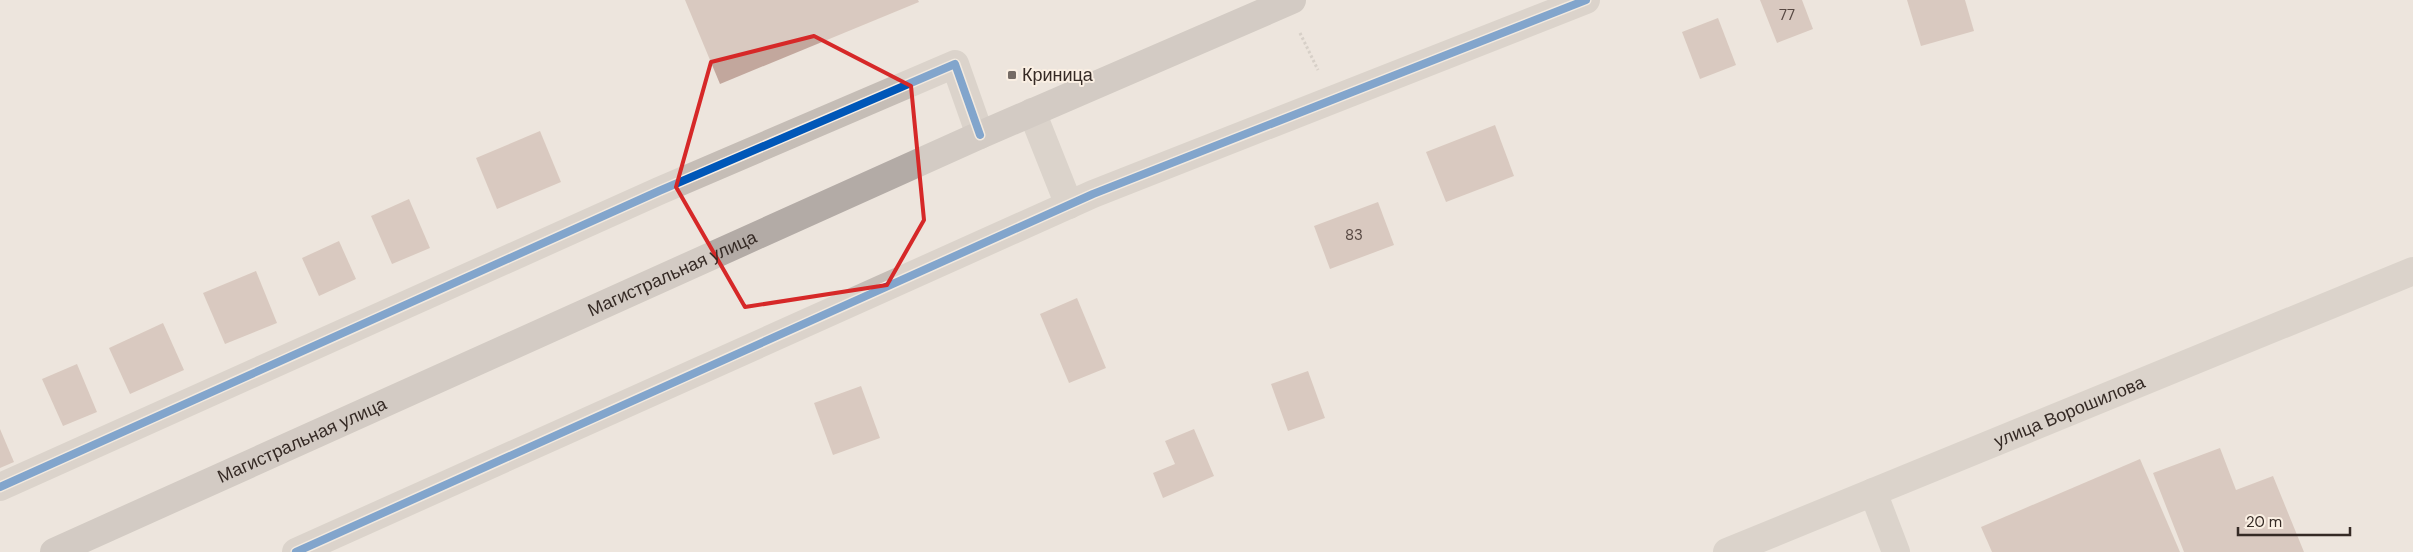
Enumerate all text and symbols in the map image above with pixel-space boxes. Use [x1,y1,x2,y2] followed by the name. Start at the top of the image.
[1779,5,1795,25] house number: 77
[1022,63,1094,87] place label: Криница
[1006,69,1018,81] marker: Криница
[584,225,761,322] street label: Магистральная улица
[1345,225,1363,245] house number: 83
[1990,370,2149,453] street label: улица Ворошилова
[214,391,391,489] street label: Магистральная улица
[2238,504,2350,536] scale bar
[2246,512,2282,532] text: 20 m

